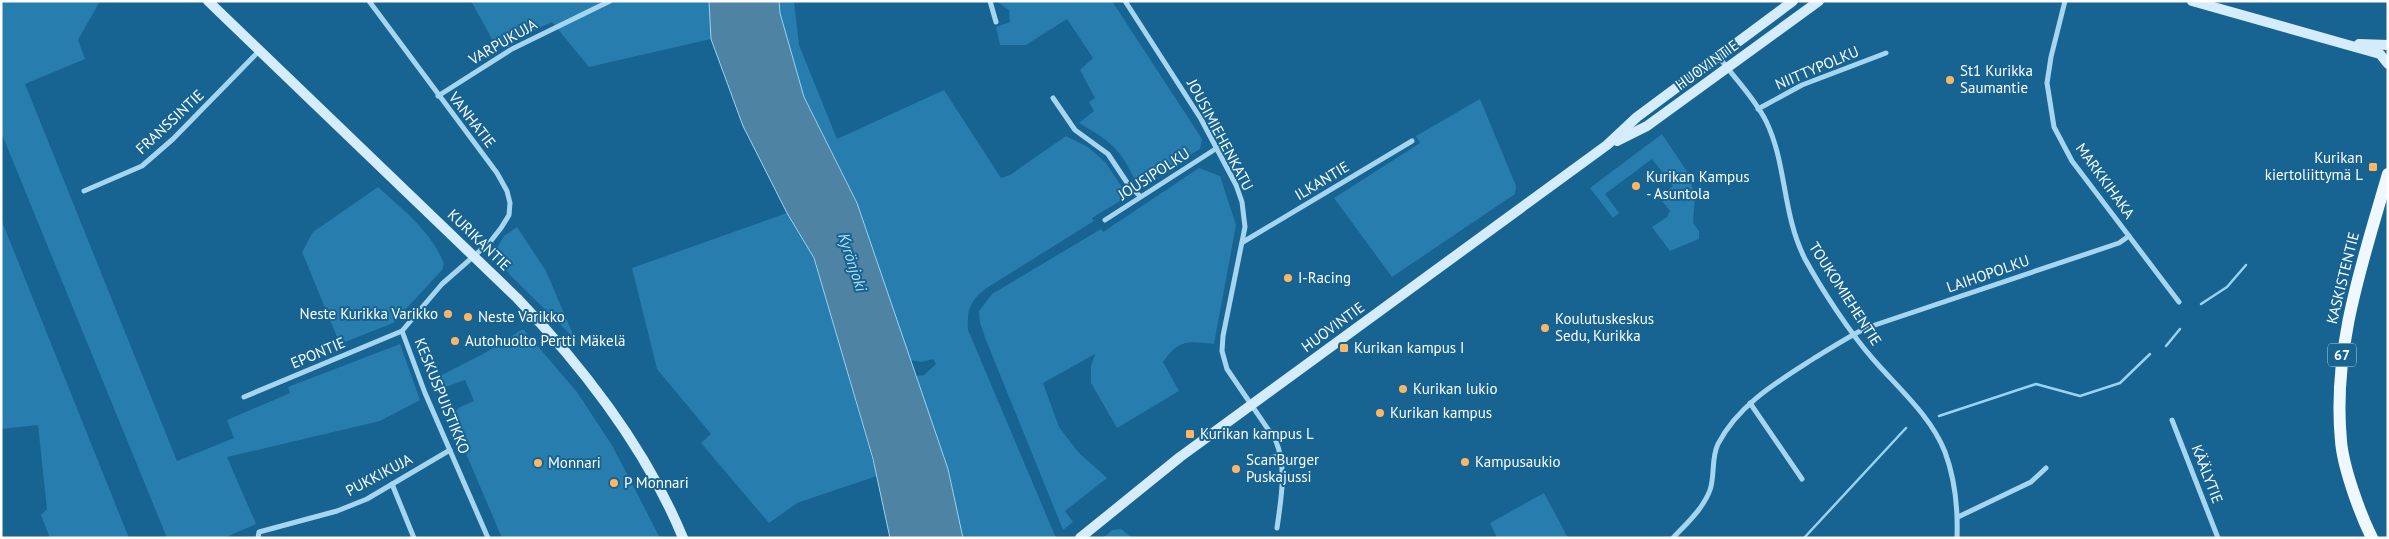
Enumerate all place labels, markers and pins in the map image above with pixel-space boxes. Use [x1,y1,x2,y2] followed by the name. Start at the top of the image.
[1960,61,2033,97] place label: St1 Kurikka Saumantie
[1944,74,1956,86] marker: St1 Kurikka Saumantie
[2265,148,2363,184] place label: Kurikan kiertoliittymä L
[2367,161,2379,173] marker: Kurikan kiertoliittymä L
[1646,167,1750,203] place label: Kurikan Kampus - Asuntola
[1630,180,1642,192] marker: Kurikan Kampus - Asuntola
[1298,268,1351,287] place label: I-Racing
[1282,272,1294,284] marker: I-Racing
[300,304,438,323] place label: Neste Kurikka Varikko
[478,307,565,326] place label: Neste Varikko
[442,308,454,320] marker: Neste Kurikka Varikko
[1555,309,1654,345] place label: Koulutuskeskus Sedu, Kurikka
[462,311,474,323] marker: Neste Varikko
[1539,322,1551,334] marker: Koulutuskeskus Sedu, Kurikka
[465,331,625,350] place label: Autohuolto Pertti Mäkelä
[449,335,461,347] marker: Autohuolto Pertti Mäkelä
[1354,338,1464,357] place label: Kurikan kampus I
[1338,342,1350,354] marker: Kurikan kampus I
[1413,379,1497,398] place label: Kurikan lukio
[1397,383,1409,395] marker: Kurikan lukio
[1390,403,1492,422] place label: Kurikan kampus
[1374,407,1386,419] marker: Kurikan kampus
[1200,424,1314,443] place label: Kurikan kampus L
[1184,428,1196,440] marker: Kurikan kampus L
[1246,450,1319,486] place label: ScanBurger Puskajussi
[1475,452,1561,471] place label: Kampusaukio
[548,453,601,472] place label: Monnari
[1459,456,1471,468] marker: Kampusaukio
[532,457,544,469] marker: Monnari
[1230,463,1242,475] marker: ScanBurger Puskajussi
[624,473,689,492] place label: P Monnari
[608,477,620,489] marker: P Monnari

